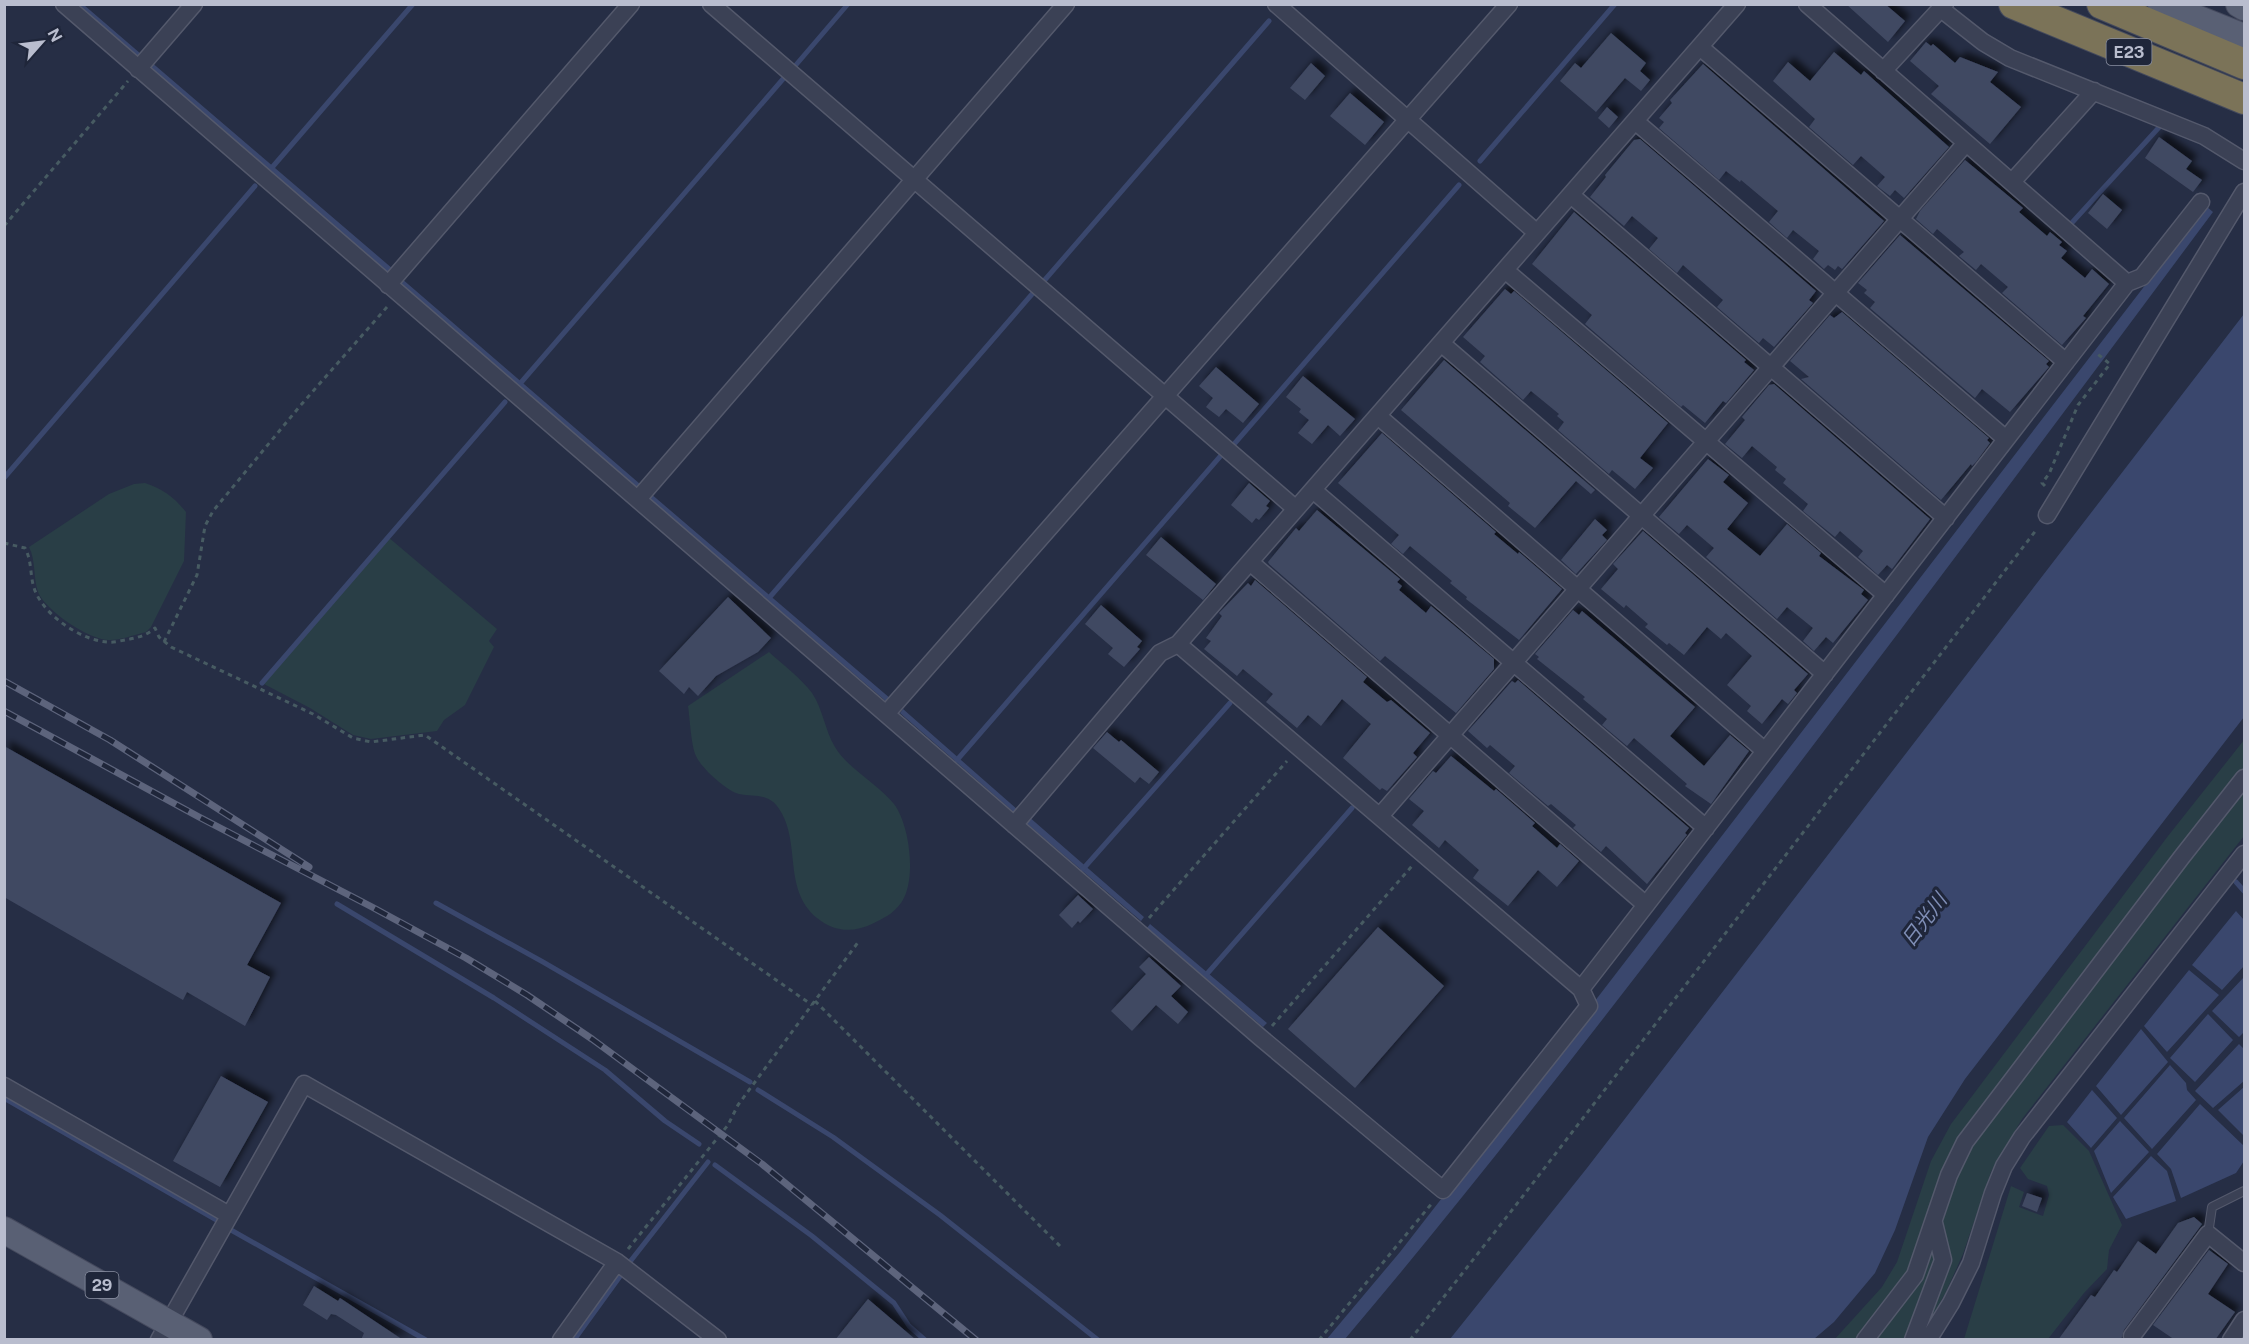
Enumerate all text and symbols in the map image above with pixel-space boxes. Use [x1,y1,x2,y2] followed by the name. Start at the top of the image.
[12,12,72,72] north arrow
[43,25,66,45] text: N
[2106,39,2152,65] road number: E23
[1896,887,1953,951] water label: 日光川
[86,1272,118,1298] road number: 29

